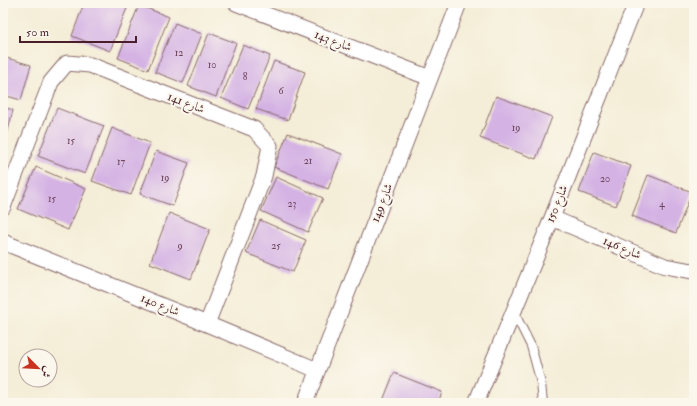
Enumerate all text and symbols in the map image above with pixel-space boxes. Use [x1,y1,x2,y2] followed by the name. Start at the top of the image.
[20,18,136,44] scale bar
[26,25,50,40] text: 50 m
[311,27,354,58] street label: شارع 143
[175,47,183,59] house number: 12
[208,59,216,71] house number: 10
[243,71,248,83] house number: 8
[278,85,284,97] house number: 6
[164,89,207,120] street label: شارع 141
[512,122,520,134] house number: 19
[67,135,76,147] house number: 15
[304,155,313,167] house number: 21
[117,156,125,168] house number: 17
[161,172,169,184] house number: 19
[600,173,610,185] house number: 20
[368,181,399,226] street label: شارع 149
[543,183,574,226] street label: شارع 150
[48,193,57,205] house number: 15
[288,198,297,210] house number: 23
[659,198,665,210] house number: 4
[599,233,644,266] street label: شارع 146
[176,240,183,252] house number: 9
[271,240,281,252] house number: 25
[137,291,182,322] street label: شارع 140
[18,348,58,388] north arrow
[38,364,55,380] text: ش

